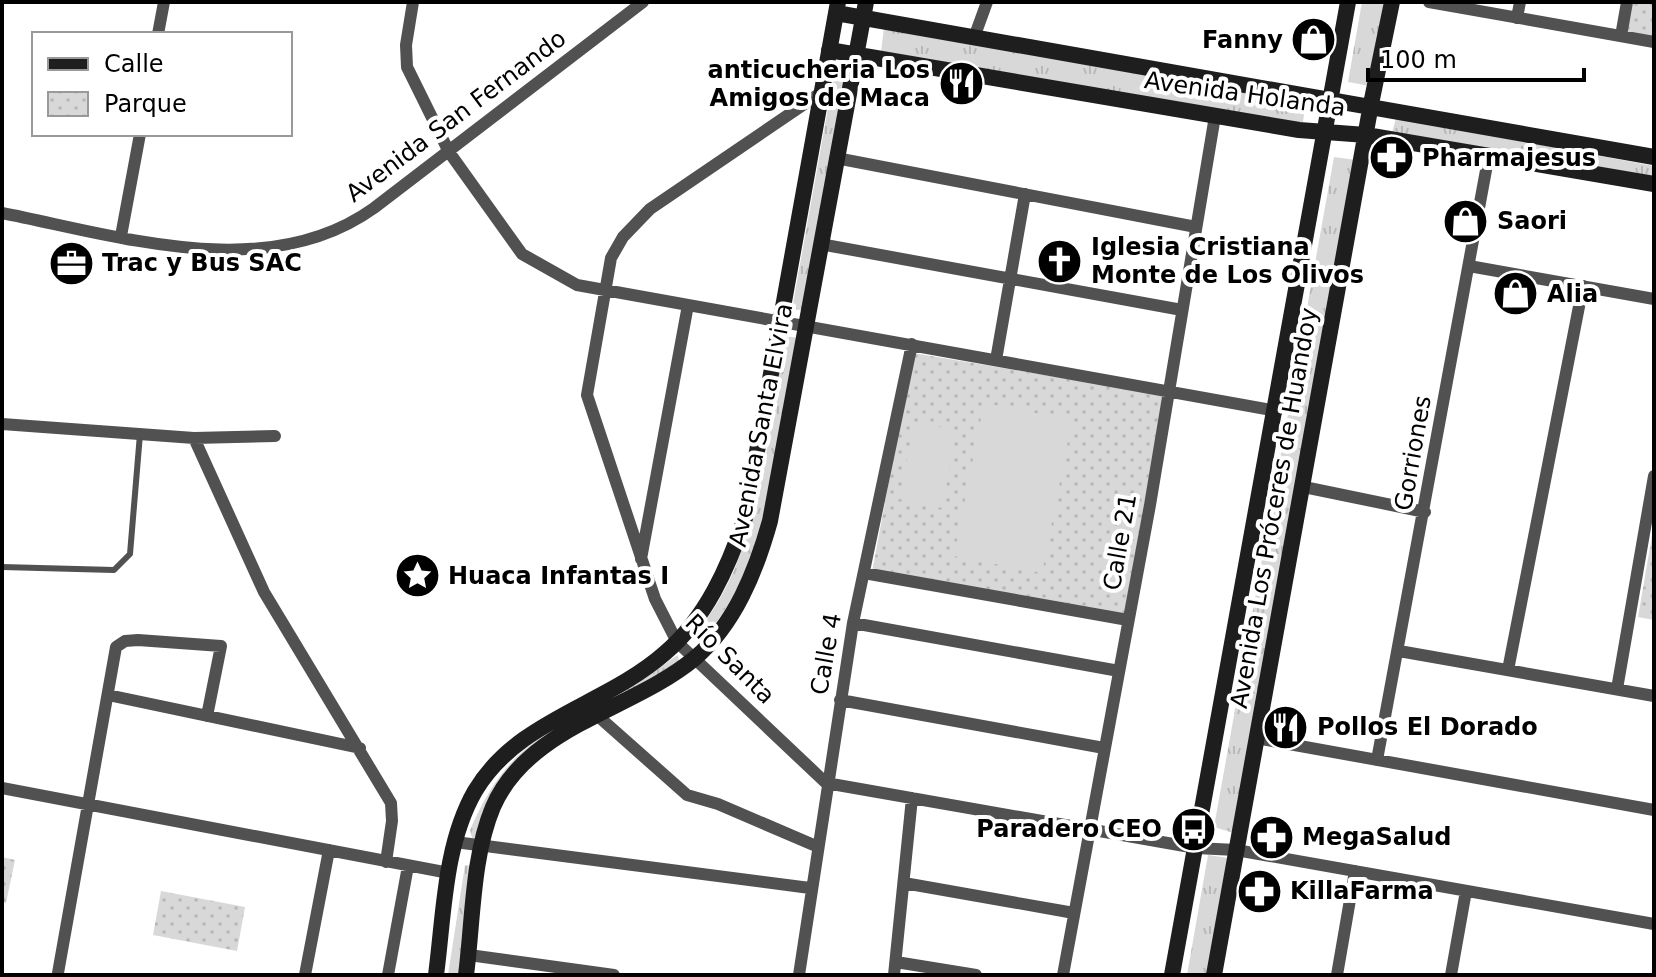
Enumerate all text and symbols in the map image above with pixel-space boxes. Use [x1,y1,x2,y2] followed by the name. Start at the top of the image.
[1290,16,1338,64] shop icon: Fanny
[341,24,571,208] street label: Avenida San Fernando
[1202,26,1283,54] place label: Fanny
[32,32,292,136] legend
[1368,32,1584,82] scale bar
[1380,46,1457,74] text: 100 m
[104,50,164,78] text: Calle
[707,56,930,112] place label: anticucheria Los Amigos de Maca
[937,60,985,108] restaurant icon: anticucheria Los Amigos de Maca
[1143,66,1347,122] street label: Avenida Holanda
[104,90,187,118] text: Parque
[1367,134,1415,182] pharmacy icon: Pharmajesus
[1422,144,1596,172] place label: Pharmajesus
[1442,197,1490,245] shop icon: Saori
[1497,207,1567,235] place label: Saori
[1091,233,1364,289] place label: Iglesia Cristiana Monte de Los Olivos
[1036,237,1084,285] church icon: Iglesia Cristiana Monte de Los Olivos
[47,239,95,287] office icon: Trac y Bus SAC
[102,249,302,277] place label: Trac y Bus SAC
[1492,270,1540,318] shop icon: Alia
[1547,280,1598,308] place label: Alia
[724,301,798,549] street label: Avenida Santa Elvira
[1225,305,1323,711] street label: Avenida Los Próceres de Huandoy
[1389,393,1437,513] street label: Gorriones
[1098,491,1142,593] street label: Calle 21
[393,552,441,600] place icon: Huaca Infantas I
[448,562,669,590] place label: Huaca Infantas I
[679,608,781,710] street label: Río Santa
[805,611,847,697] street label: Calle 4
[1262,703,1310,751] restaurant icon: Pollos El Dorado
[1317,713,1538,741] place label: Pollos El Dorado
[1169,805,1217,853] bus stop icon: Paradero CEO
[1247,813,1295,861] pharmacy icon: MegaSalud
[976,815,1162,843] place label: Paradero CEO
[1302,823,1452,851] place label: MegaSalud
[1235,867,1283,915] pharmacy icon: KillaFarma
[1290,877,1434,905] place label: KillaFarma

